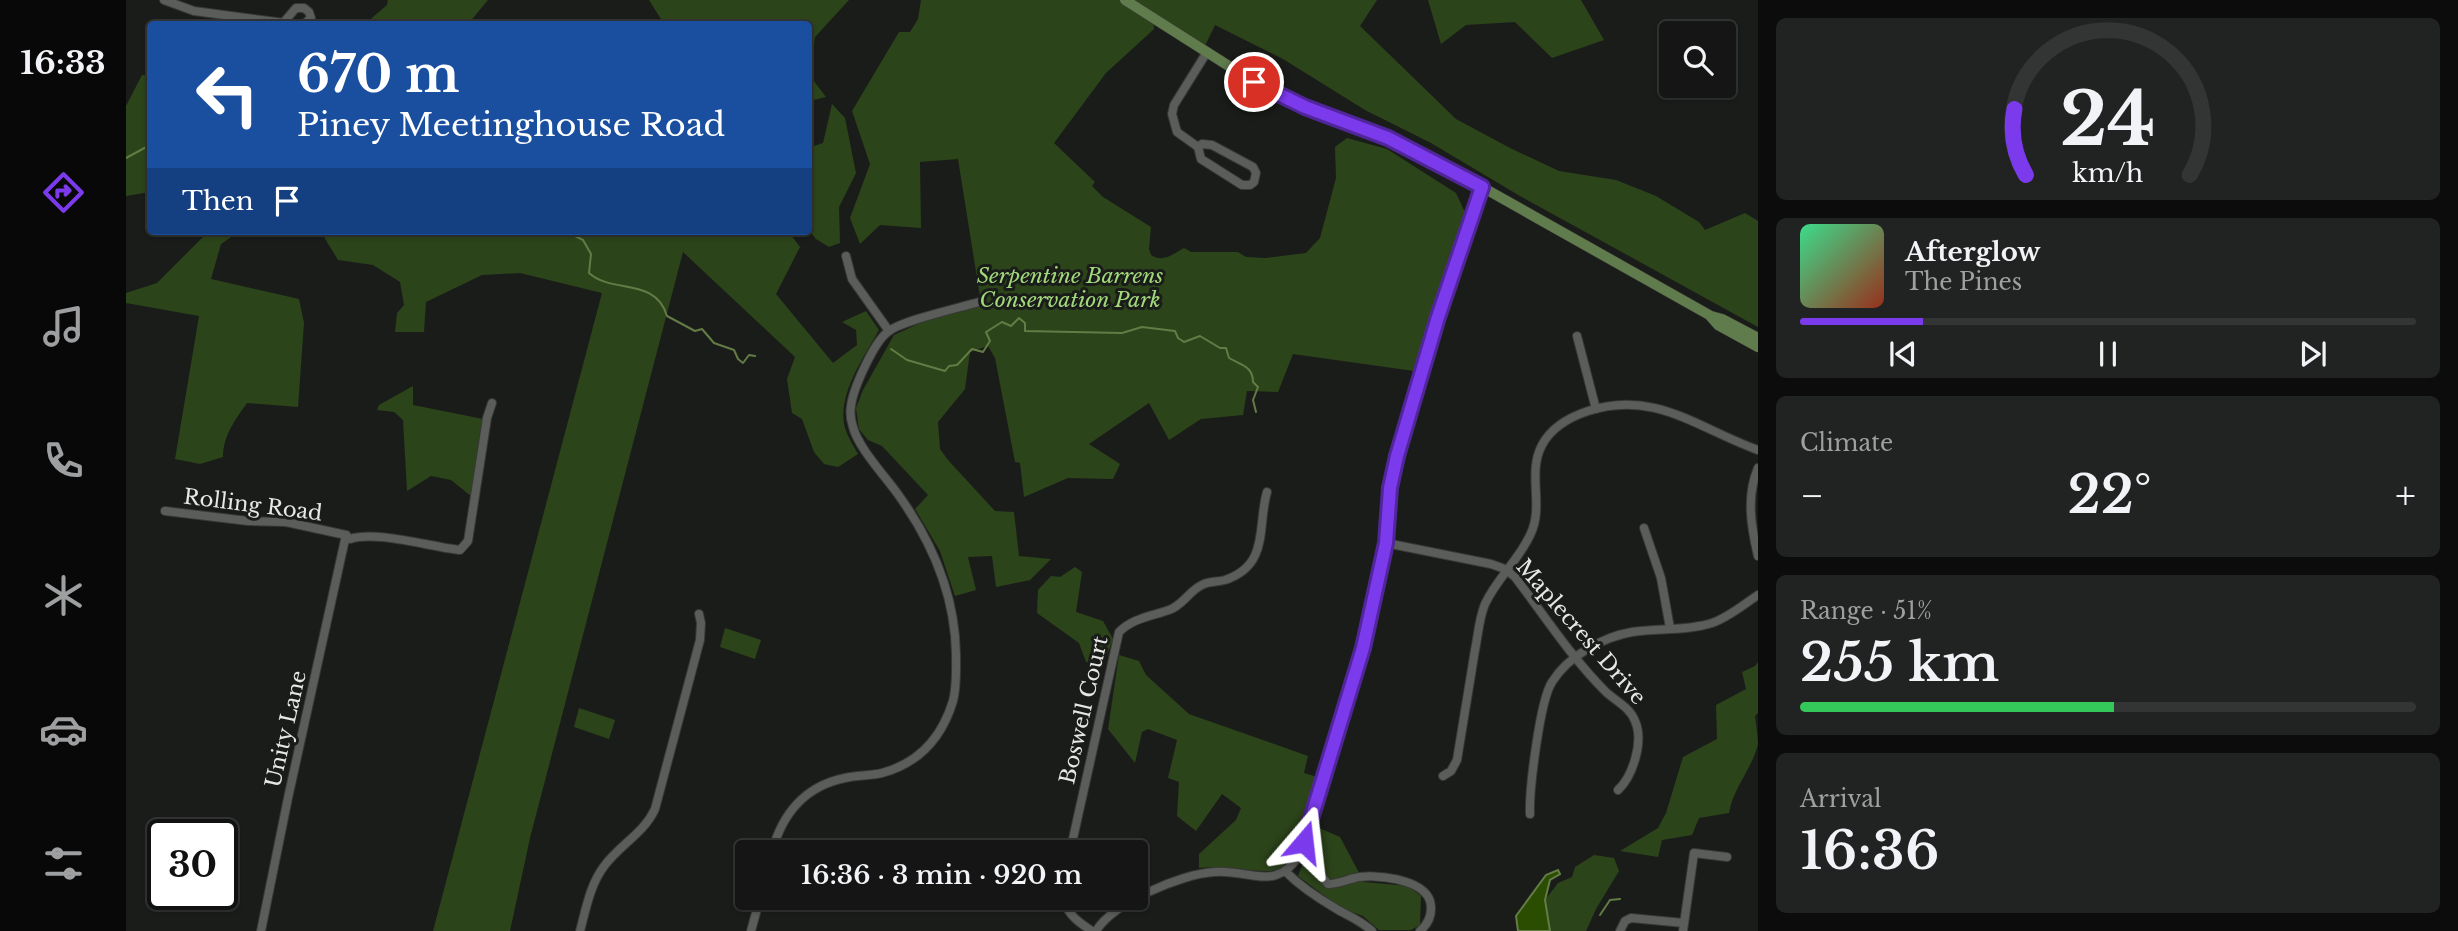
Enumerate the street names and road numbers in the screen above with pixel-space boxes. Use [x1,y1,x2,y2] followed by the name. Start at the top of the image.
[182,484,324,526] street label: Rolling Road
[1511,554,1651,710] street label: Maplecrest Drive
[1054,633,1114,787] street label: Boswell Court
[260,668,312,790] street label: Unity Lane

